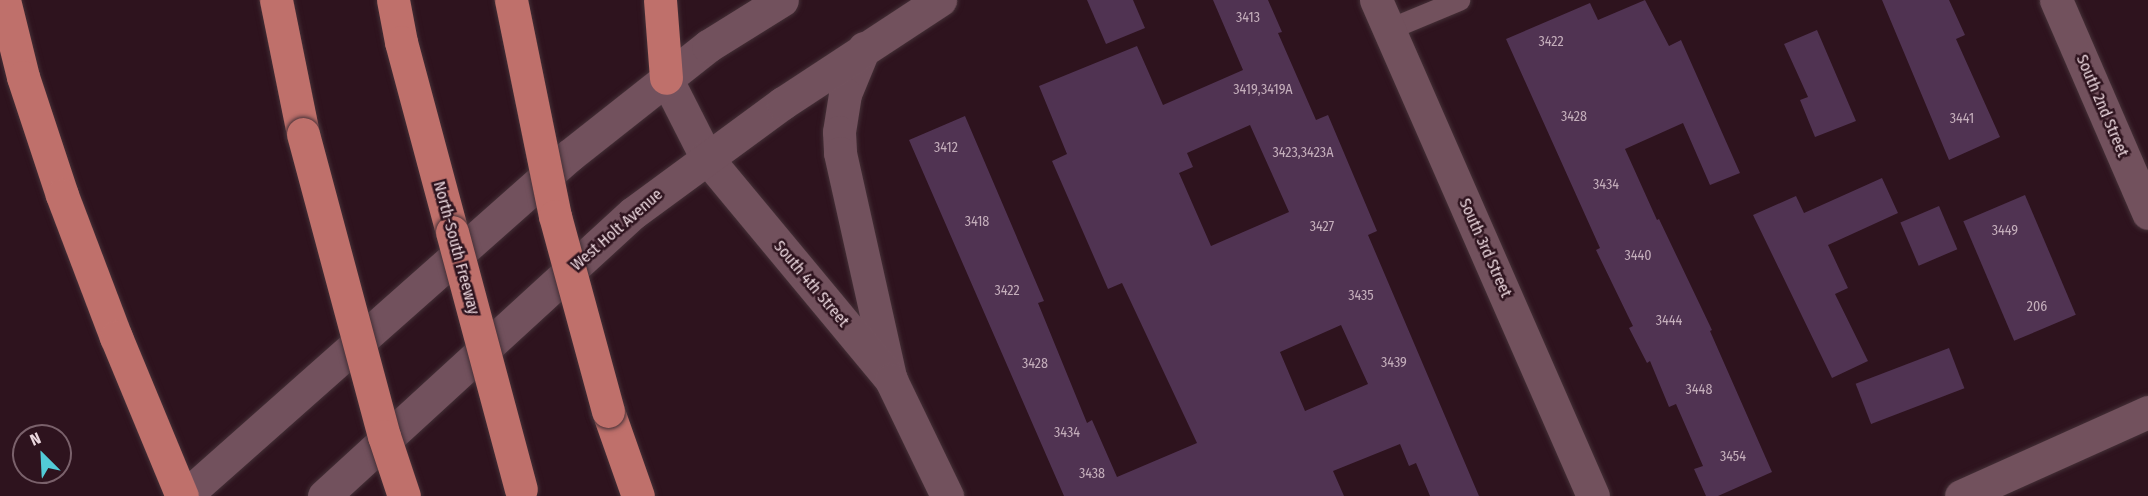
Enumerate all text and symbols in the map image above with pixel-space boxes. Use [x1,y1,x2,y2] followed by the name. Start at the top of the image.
[1236,10,1260,26] house number: 3413
[1538,34,1564,50] house number: 3422
[2072,52,2132,160] street label: South 2nd Street
[1233,82,1293,98] house number: 3419,3419A
[1561,109,1587,125] house number: 3428
[1950,111,1974,127] house number: 3441
[934,140,958,156] house number: 3412
[1272,145,1334,161] house number: 3423,3423A
[1593,177,1619,193] house number: 3434
[429,179,483,317] street label: North-South Freeway
[567,185,667,275] street label: West Holt Avenue
[1455,196,1515,300] street label: South 3rd Street
[965,214,989,230] house number: 3418
[1310,219,1334,235] house number: 3427
[1992,223,2018,239] house number: 3449
[769,237,853,331] street label: South 4th Street
[1624,248,1652,264] house number: 3440
[994,283,1020,299] house number: 3422
[1348,288,1374,304] house number: 3435
[2027,299,2047,315] house number: 206
[1656,313,1682,329] house number: 3444
[1381,355,1407,371] house number: 3439
[1022,356,1048,372] house number: 3428
[1686,382,1712,398] house number: 3448
[12,424,72,484] north arrow
[1054,425,1080,441] house number: 3434
[27,428,44,450] text: N
[1720,449,1746,465] house number: 3454
[1079,466,1105,482] house number: 3438

